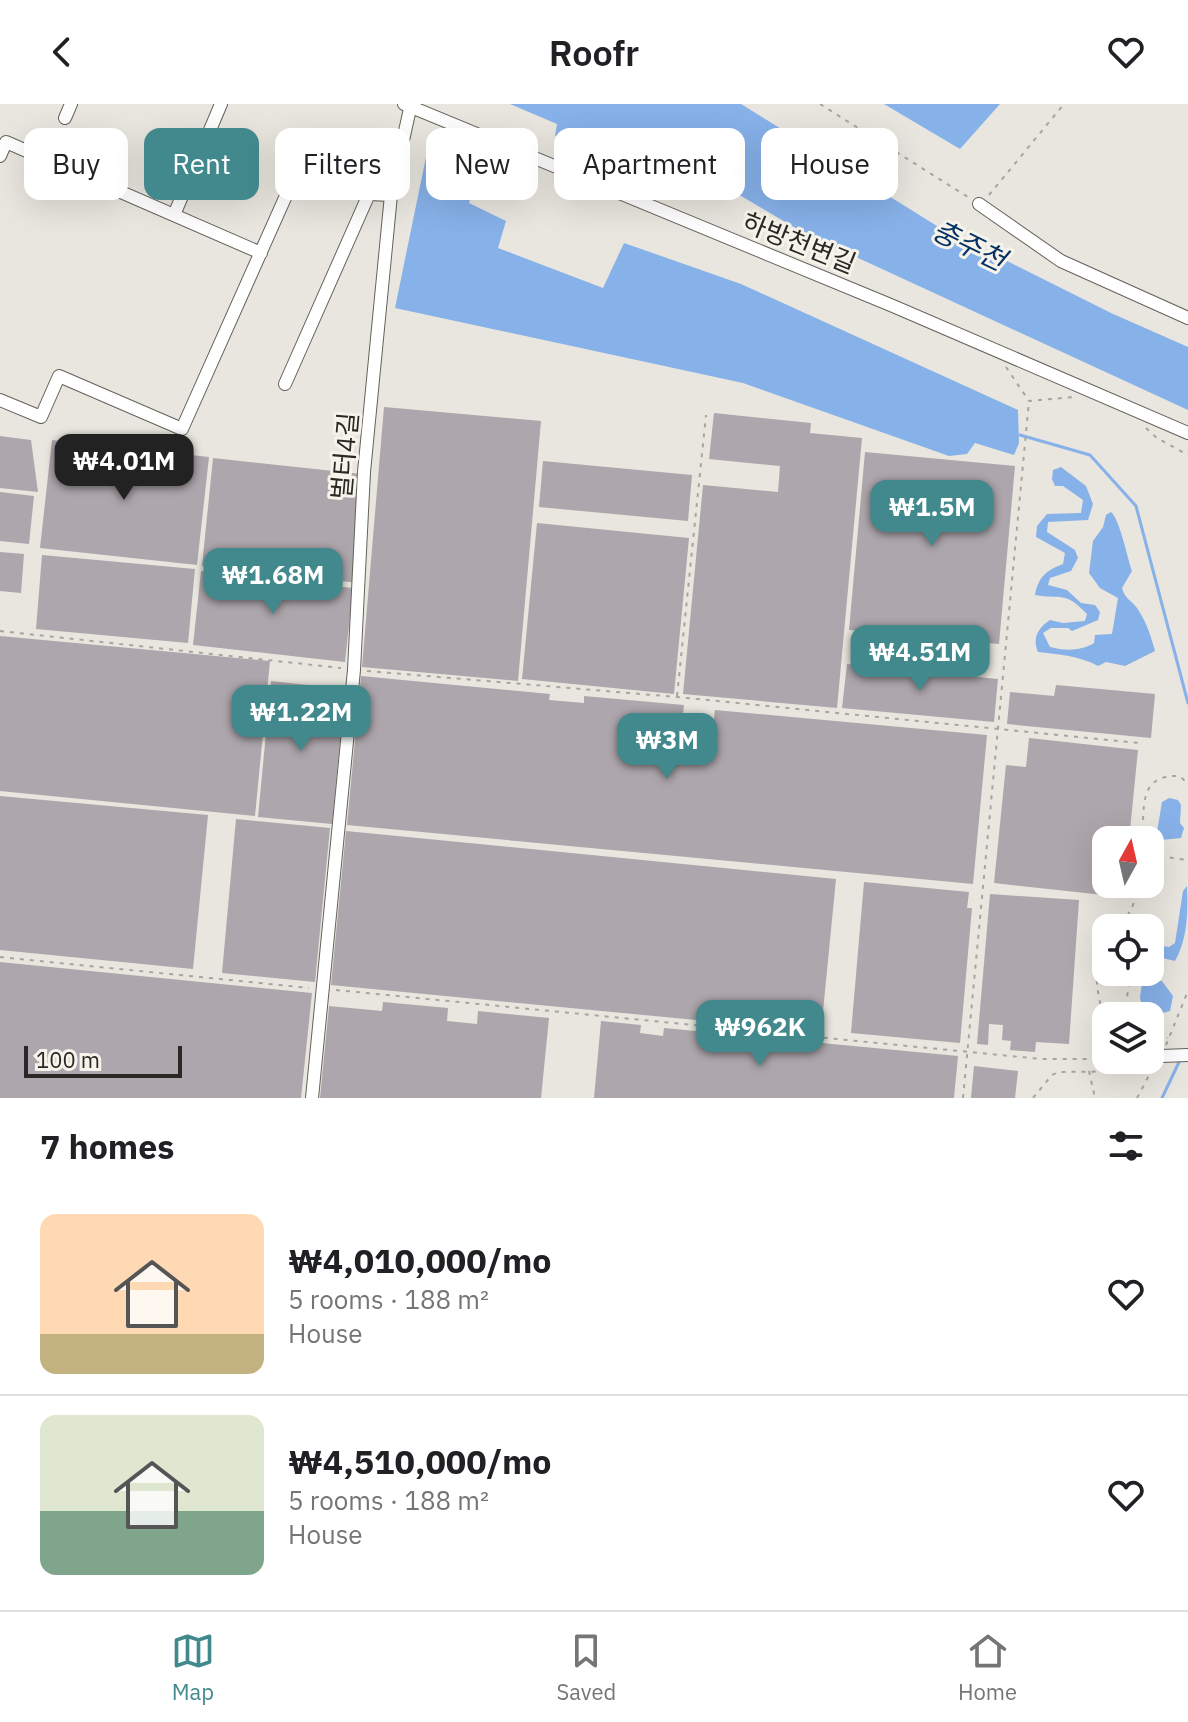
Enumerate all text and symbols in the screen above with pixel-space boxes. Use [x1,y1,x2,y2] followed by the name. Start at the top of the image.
[549,29,639,76] text: Roofr
[40,30,84,74] icon: back
[1104,30,1148,74] icon: heart
[24,128,128,200] chip: Buy
[144,128,259,200] chip: Rent
[275,128,410,200] chip: Filters
[426,128,538,200] chip: New
[554,128,745,200] chip: Apartment
[761,128,898,200] chip: House
[738,204,861,280] street label: 하방천변길
[926,211,1015,280] water label: 충주천
[323,411,365,501] street label: 벌터4길
[59,434,189,502] pin: ₩4.01M
[73,443,175,477] text: ₩4.01M
[876,480,988,548] pin: ₩1.5M
[888,489,976,523] text: ₩1.5M
[208,548,338,616] pin: ₩1.68M
[222,557,324,591] text: ₩1.68M
[855,625,985,693] pin: ₩4.51M
[869,634,971,668] text: ₩4.51M
[236,685,366,753] pin: ₩1.22M
[250,694,352,728] text: ₩1.22M
[628,713,706,781] pin: ₩3M
[635,722,699,756] text: ₩3M
[1092,826,1164,898] north arrow
[1092,826,1164,1074] map controls
[1092,914,1164,986] button: locate
[704,1000,816,1068] pin: ₩962K
[1092,1002,1164,1074] button: layers
[714,1009,806,1043] text: ₩962K
[24,1042,182,1078] scale bar
[36,1045,100,1074] text: 100 m
[40,1124,175,1168] text: 7 homes
[1104,1124,1148,1168] icon: filters
[288,1238,552,1282] text: ₩4,010,000/mo
[104,1246,200,1342] icon: home
[1104,1272,1148,1316] icon: heart
[288,1282,489,1316] text: 5 rooms · 188 m²
[288,1316,363,1350] text: House
[288,1439,552,1483] text: ₩4,510,000/mo
[104,1447,200,1543] icon: home
[1104,1473,1148,1517] icon: heart
[288,1483,489,1517] text: 5 rooms · 188 m²
[288,1517,363,1551] text: House
[171,1629,215,1706] tab: Map
[556,1629,616,1706] tab: Saved
[958,1629,1017,1706] tab: Home

